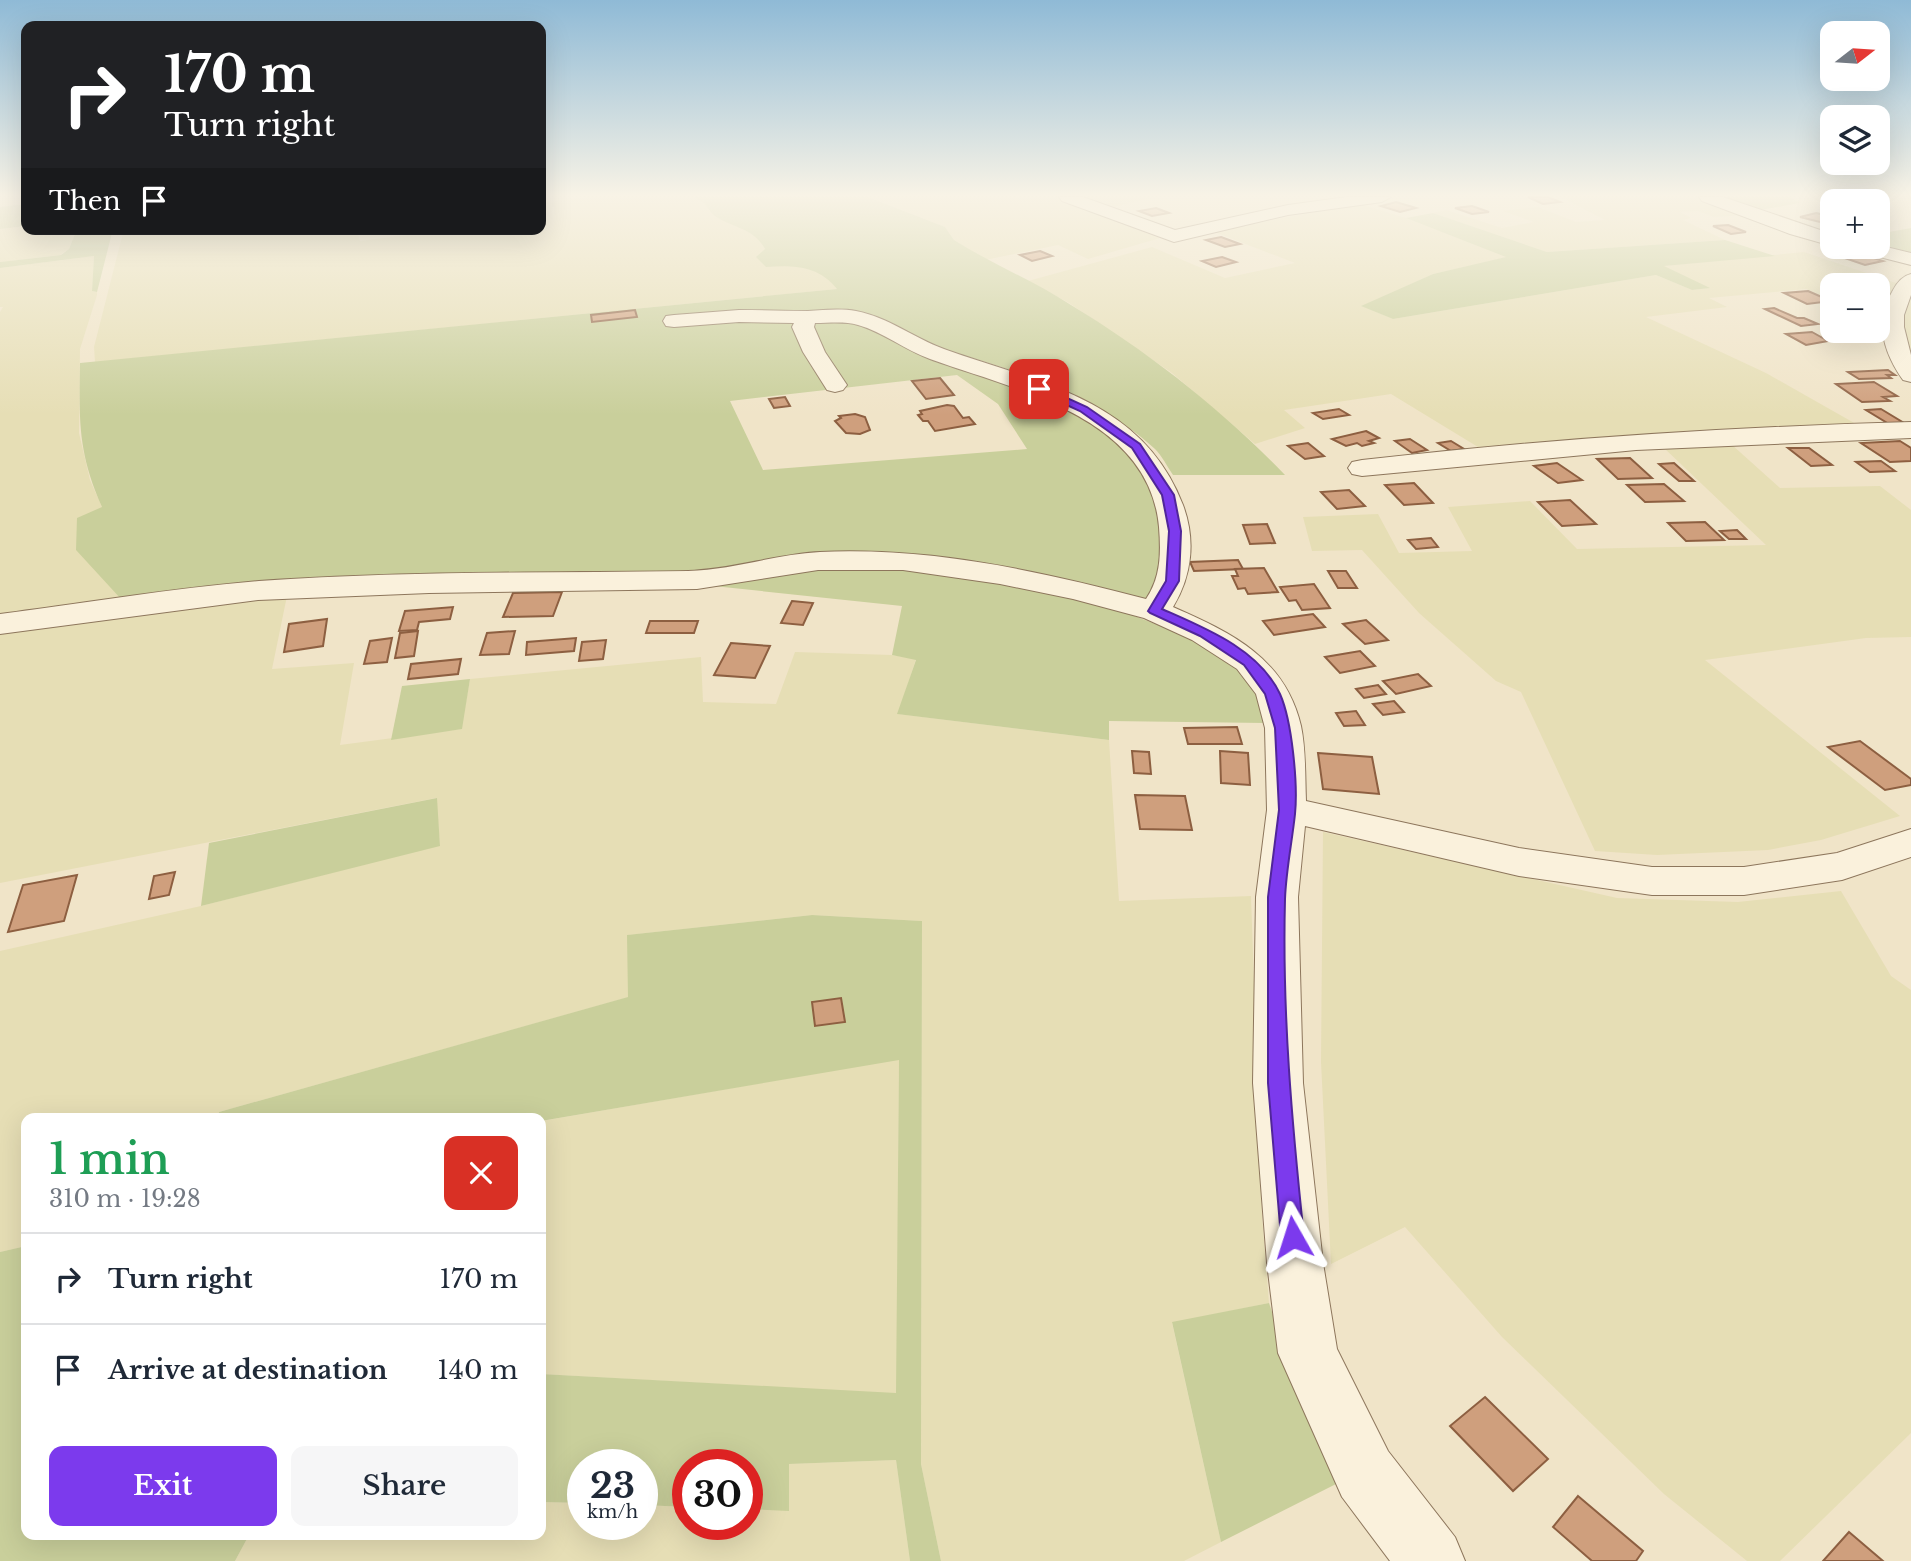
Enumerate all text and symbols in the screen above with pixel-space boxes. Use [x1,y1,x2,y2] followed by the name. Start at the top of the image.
[1820,21,1890,91] north arrow
[1820,21,1890,343] map controls
[164,44,315,105] text: 170 m
[49,49,140,140] icon: right
[164,105,335,145] text: Turn right
[1820,105,1890,175] button: layers
[135,182,173,220] icon: arrive
[49,185,121,217] text: Then
[1820,189,1890,259] button: +
[1820,273,1890,343] button: −
[1009,359,1069,419] pin
[1020,370,1058,408] icon: arrive
[49,1133,170,1185] text: 1 min
[444,1136,518,1210] button: close
[49,1185,201,1213] text: 310 m · 19:28
[1256,1200,1330,1274] position arrow
[49,1260,87,1298] icon: right
[108,1263,253,1295] text: Turn right
[439,1263,518,1295] text: 170 m
[49,1351,87,1389] icon: arrive
[108,1354,388,1386] text: Arrive at destination
[437,1354,518,1386] text: 140 m
[49,1446,277,1526] button: Exit
[291,1446,518,1526] button: Share
[672,1449,763,1540] speed limit sign: 30
[590,1464,635,1507] text: 23
[587,1501,638,1523] text: km/h

